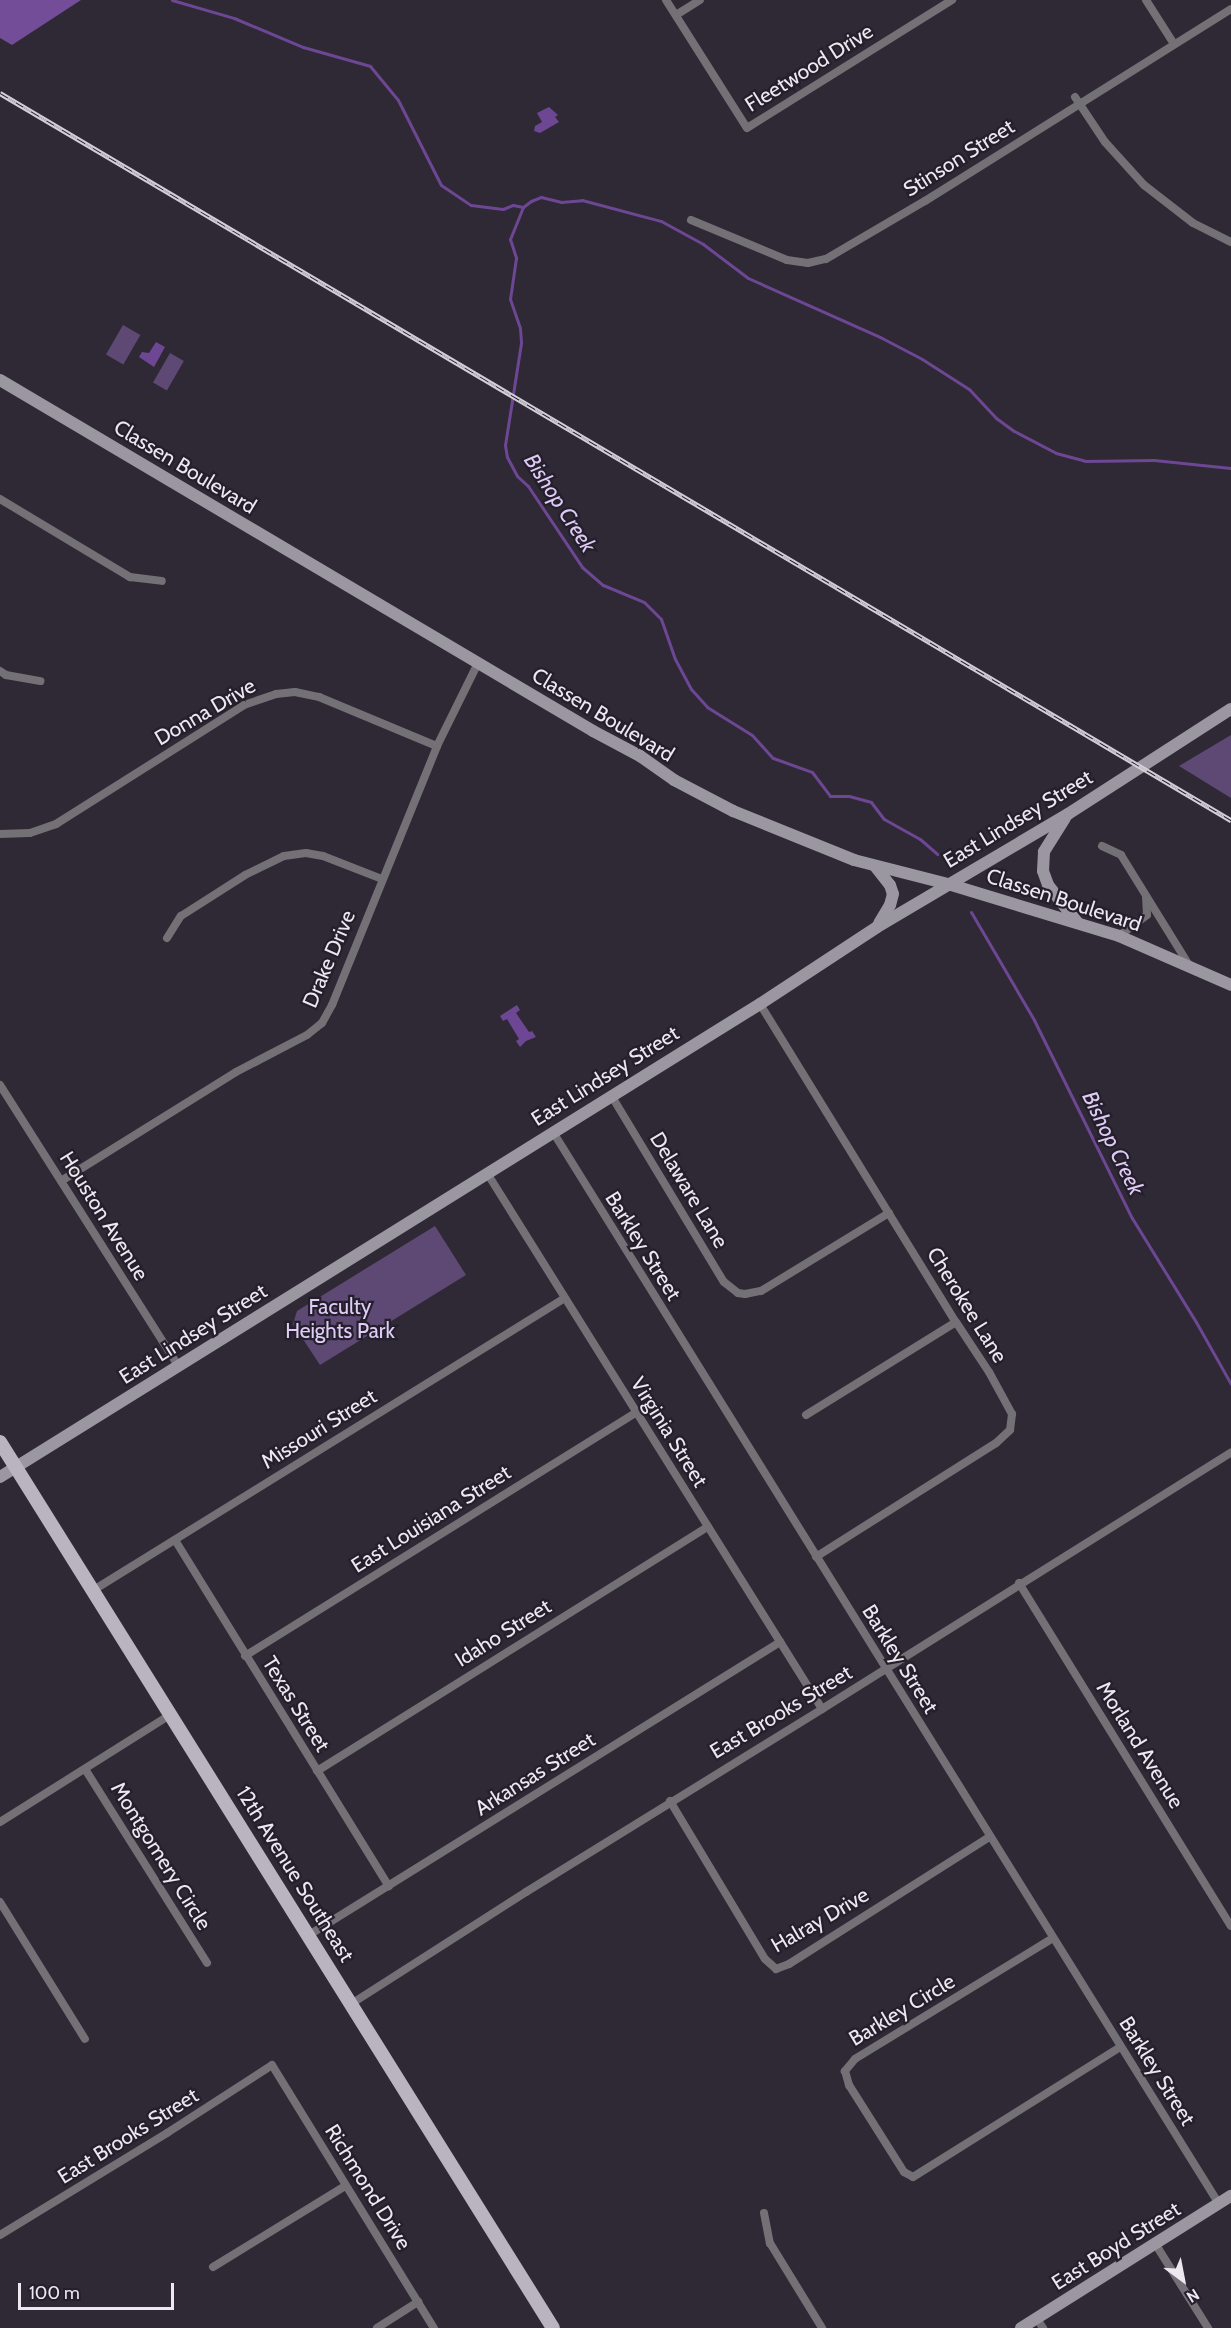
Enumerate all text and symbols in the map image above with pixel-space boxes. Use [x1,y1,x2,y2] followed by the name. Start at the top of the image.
[740,19,878,117] street label: Fleetwood Drive
[899,114,1019,202] street label: Stinson Street
[109,415,261,519] street label: Classen Boulevard
[518,449,602,557] water label: Bishop Creek
[527,663,679,767] street label: Classen Boulevard
[150,673,260,751] street label: Donna Drive
[939,765,1097,873] street label: East Lindsey Street
[983,863,1145,937] street label: Classen Boulevard
[297,907,361,1011] street label: Drake Drive
[527,1020,683,1132] street label: East Lindsey Street
[1076,1087,1150,1199] water label: Bishop Creek
[645,1127,733,1253] street label: Delaware Lane
[54,1147,154,1285] street label: Houston Avenue
[600,1187,686,1305] street label: Barkley Street
[922,1243,1012,1367] street label: Cherokee Lane
[115,1278,271,1390] street label: East Lindsey Street
[285,1294,395,1344] park label: Faculty Heights Park
[625,1372,713,1492] street label: Virginia Street
[257,1384,381,1474] street label: Missouri Street
[347,1460,515,1578] street label: East Louisiana Street
[450,1594,556,1672] street label: Idaho Street
[857,1600,943,1718] street label: Barkley Street
[257,1652,335,1756] street label: Texas Street
[706,1660,856,1764] street label: East Brooks Street
[1091,1677,1189,1813] street label: Morland Avenue
[470,1727,600,1821] street label: Arkansas Street
[105,1777,217,1935] street label: Montgomery Circle
[231,1782,359,1966] street label: 12th Avenue Southeast
[767,1882,873,1958] street label: Halray Drive
[844,1969,960,2051] street label: Barkley Circle
[1114,2012,1200,2130] street label: Barkley Street
[53,2083,203,2189] street label: East Brooks Street
[319,2120,417,2254] street label: Richmond Drive
[1047,2196,1185,2296] street label: East Boyd Street
[1153,2250,1213,2310] north arrow
[21,2271,177,2309] scale bar
[29,2282,80,2304] text: 100 m
[1183,2285,1203,2307] text: N

